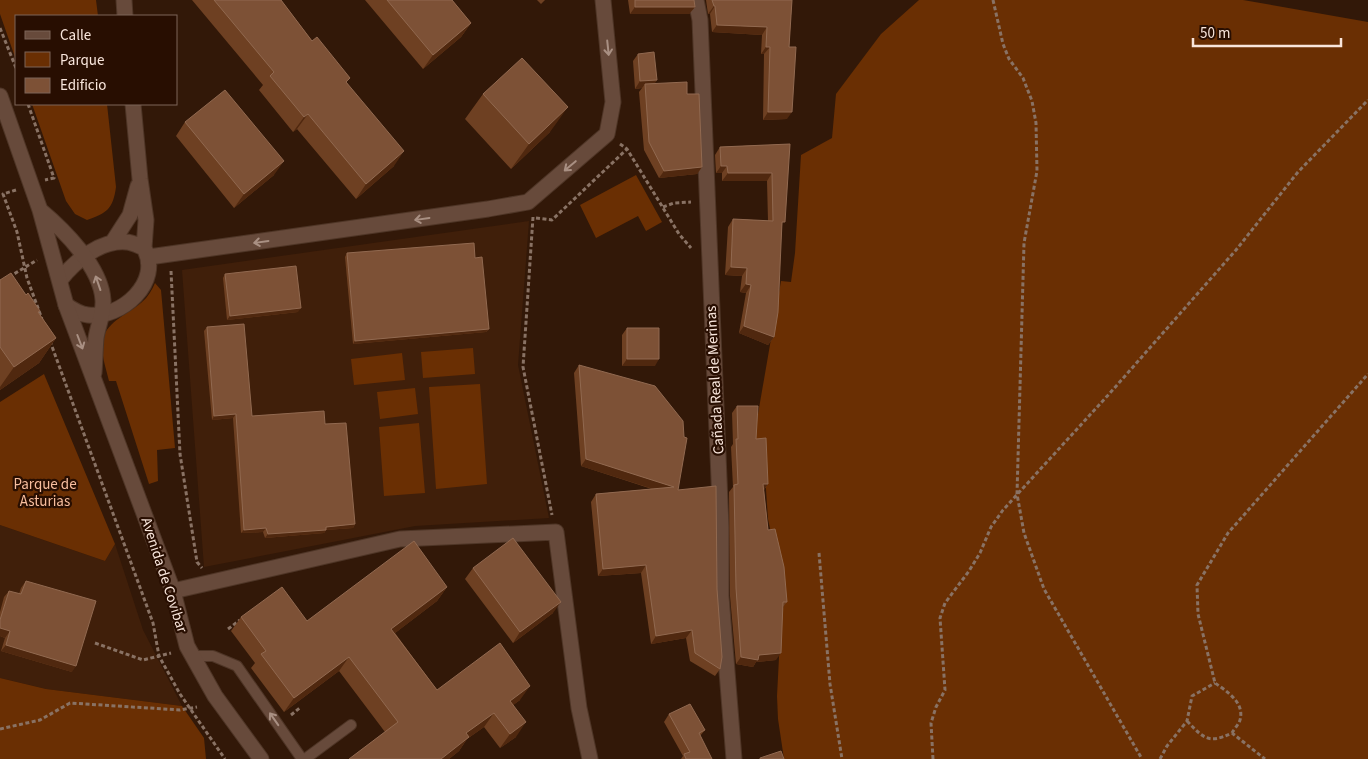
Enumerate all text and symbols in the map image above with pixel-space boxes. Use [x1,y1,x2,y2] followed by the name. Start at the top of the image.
[15,15,178,105] legend
[1193,15,1340,47] scale bar
[1200,23,1230,44] text: 50 m
[60,25,91,46] text: Calle
[603,40,613,56] one-way arrow
[60,50,104,71] text: Parque
[60,75,107,96] text: Edificio
[564,161,577,172] one-way arrow
[415,214,431,224] one-way arrow
[254,237,270,247] one-way arrow
[93,275,102,291] one-way arrow
[701,305,729,455] street label: Cañada Real de Merinas
[76,333,85,349] one-way arrow
[13,474,77,512] park label: Parque de Asturias
[135,515,193,636] street label: Avenida de Covibar
[269,712,279,726] one-way arrow

